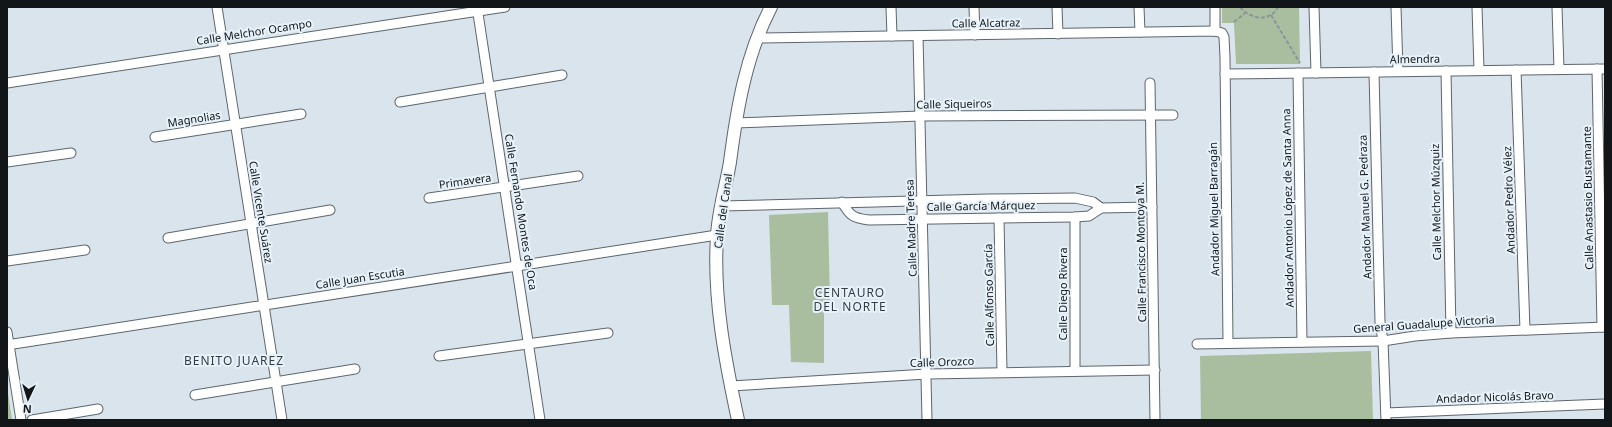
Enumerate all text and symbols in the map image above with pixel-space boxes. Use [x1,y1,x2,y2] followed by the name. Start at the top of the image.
[951,14,1021,31] street label: Calle Alcatraz
[195,15,313,48] street label: Calle Melchor Ocampo
[1390,51,1440,66] street label: Almendra
[916,95,992,112] street label: Calle Siqueiros
[166,107,222,130] street label: Magnolias
[1278,108,1297,308] street label: Andador Antonio López de Santa Anna
[1579,126,1596,270] street label: Calle Anastasio Bustamante
[502,133,541,291] street label: Calle Fernando Montes de Oca
[1354,135,1375,279] street label: Andador Manuel G. Pedraza
[1205,142,1222,276] street label: Andador Miguel Barragán
[1427,144,1444,260] street label: Calle Melchor Múzquiz
[1499,146,1518,254] street label: Andador Pedro Vélez
[246,160,277,264] street label: Calle Vicente Suárez
[438,169,492,192] street label: Primavera
[710,173,735,249] street label: Calle del Canal
[901,179,920,277] street label: Calle Madre Teresa
[1132,182,1149,322] street label: Calle Francisco Montoya M.
[926,197,1036,214] street label: Calle García Márquez
[980,244,997,346] street label: Calle Alfonso García
[1055,247,1070,341] street label: Calle Diego Rivera
[314,263,406,292] street label: Calle Juan Escutia
[813,284,887,315] district label: CENTAURO DEL NORTE
[1353,311,1495,336] street label: General Guadalupe Victoria
[184,352,284,369] district label: BENITO JUAREZ
[910,353,975,370] street label: Calle Orozco
[8,379,48,419] north arrow
[1436,387,1554,406] street label: Andador Nicolás Bravo
[22,402,32,417] text: N

